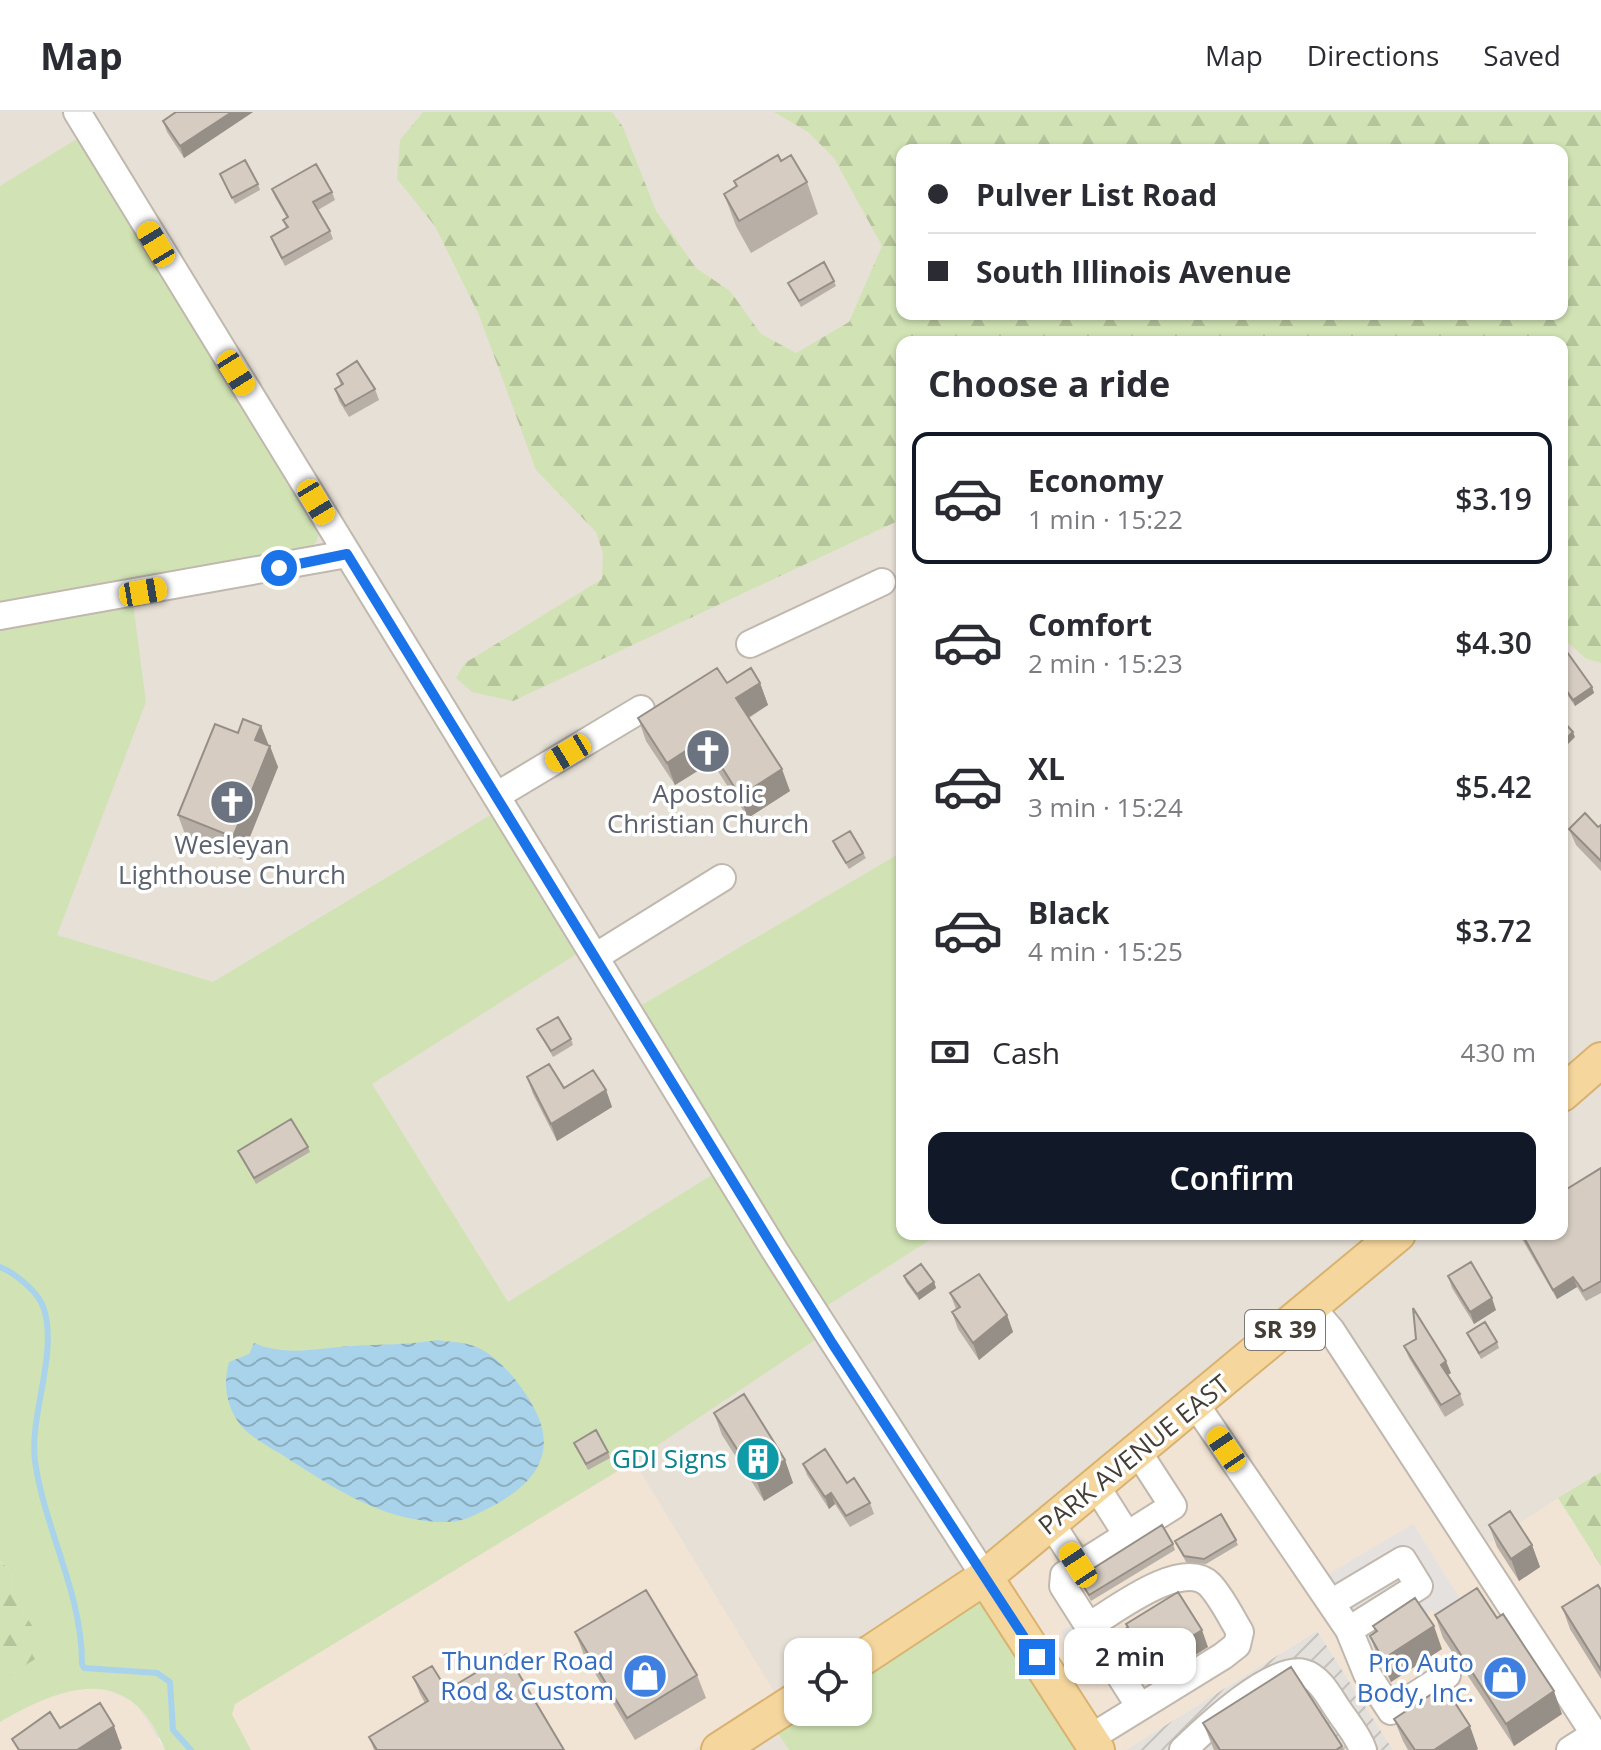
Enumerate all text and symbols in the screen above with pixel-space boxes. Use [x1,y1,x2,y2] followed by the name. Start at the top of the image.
[40,29,123,81] text: Map
[1205,36,1263,74] text: Map
[1307,36,1439,74] text: Directions
[1483,36,1561,74] text: Saved
[976,174,1217,215] text: Pulver List Road
[133,217,179,271] car
[976,251,1292,292] text: South Illinois Avenue
[213,346,259,400] car
[928,359,1170,408] text: Choose a ride
[1028,460,1164,501] text: Economy
[932,462,1004,534] icon: car
[293,475,339,529] car
[1455,478,1532,519] text: $3.19
[1028,501,1183,537] text: 1 min · 15:22
[261,550,297,586] route start
[117,576,169,608] car
[1028,604,1152,645] text: Comfort
[932,606,1004,678] icon: car
[1455,622,1532,663] text: $4.30
[1028,645,1183,681] text: 2 min · 15:23
[684,727,732,775] church icon: Apostolic Christian Church
[541,730,595,776] car
[1028,748,1065,789] text: XL
[932,750,1004,822] icon: car
[1455,766,1532,807] text: $5.42
[607,775,809,841] place label: Apostolic Christian Church
[208,778,256,826] church icon: Wesleyan Lighthouse Church
[1028,789,1183,825] text: 3 min · 15:24
[118,826,346,892] place label: Wesleyan Lighthouse Church
[1028,892,1109,933] text: Black
[932,894,1004,966] icon: car
[1455,910,1532,951] text: $3.72
[1028,933,1183,969] text: 4 min · 15:25
[928,1030,972,1074] icon: cash
[992,1032,1060,1073] text: Cash
[1461,1034,1536,1070] text: 430 m
[928,1132,1536,1224] button: Confirm
[1245,1310,1325,1350] road number: SR 39
[1030,1365,1237,1543] street label: PARK AVENUE EAST
[1203,1422,1249,1476] car
[734,1435,782,1483] building icon: GDI Signs
[612,1440,727,1476] place label: GDI Signs
[1055,1538,1101,1592] car
[1065,1629,1197,1685] callout: 2 min
[784,1638,872,1726] map controls
[784,1638,872,1726] button: locate
[1095,1638,1165,1674] text: 2 min
[1019,1639,1055,1675] route end
[440,1642,614,1708] place label: Thunder Road Rod & Custom
[1357,1644,1474,1710] place label: Pro Auto Body, Inc.
[621,1652,669,1700] shop icon: Thunder Road Rod & Custom
[1481,1654,1529,1702] shop icon: Pro Auto Body, Inc.

